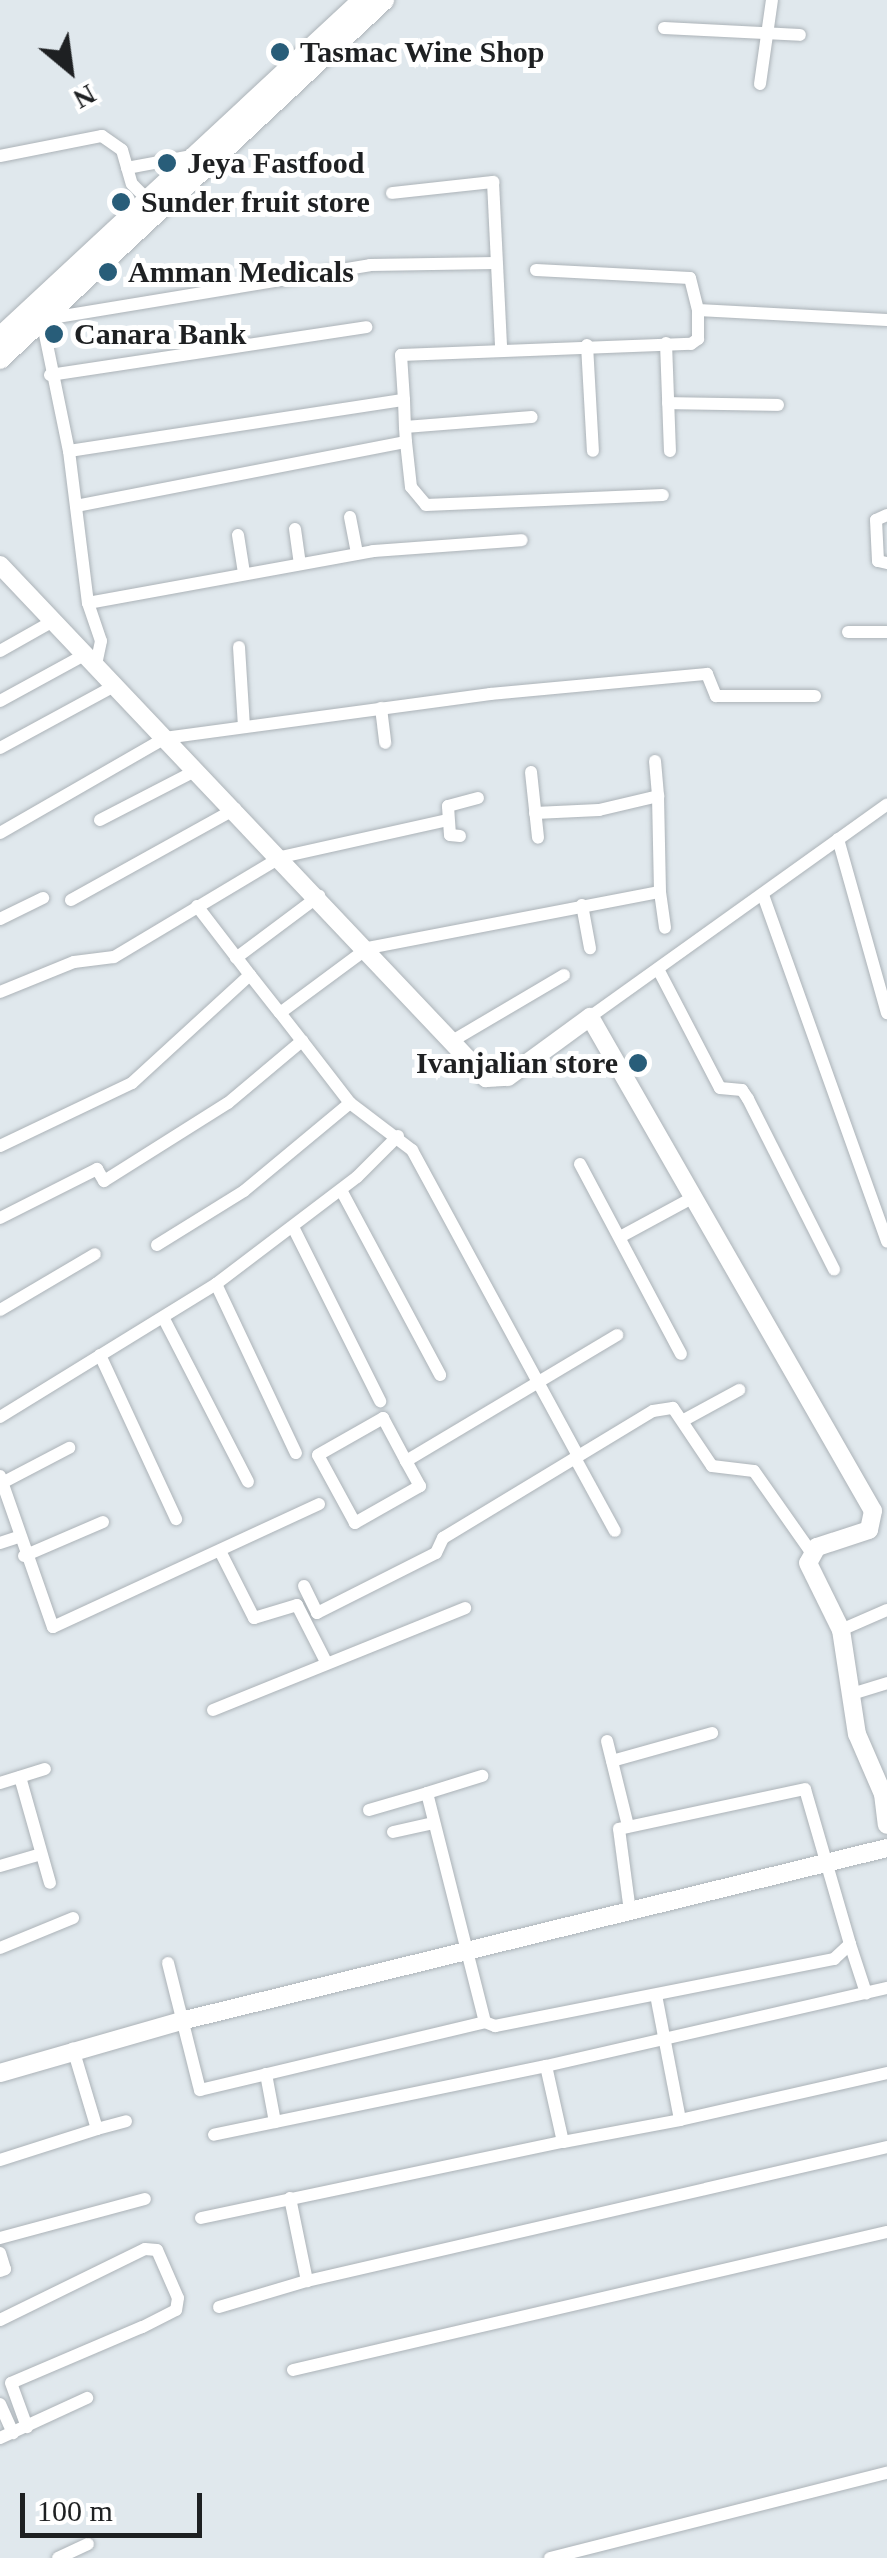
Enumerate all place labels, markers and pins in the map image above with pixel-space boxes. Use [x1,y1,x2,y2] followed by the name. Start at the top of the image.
[300,34,576,70] place label: Tasmac Wine Shop
[269,41,291,63] marker: Tasmac Wine Shop
[187,145,387,181] place label: Jeya Fastfood
[156,152,178,174] marker: Jeya Fastfood
[141,184,407,220] place label: Sunder fruit store
[110,191,132,213] marker: Sunder fruit store
[128,254,385,290] place label: Amman Medicals
[97,261,119,283] marker: Amman Medicals
[74,316,265,352] place label: Canara Bank
[43,323,65,345] marker: Canara Bank
[383,1045,618,1081] place label: Ivanjalian store
[627,1052,649,1074] marker: Ivanjalian store

